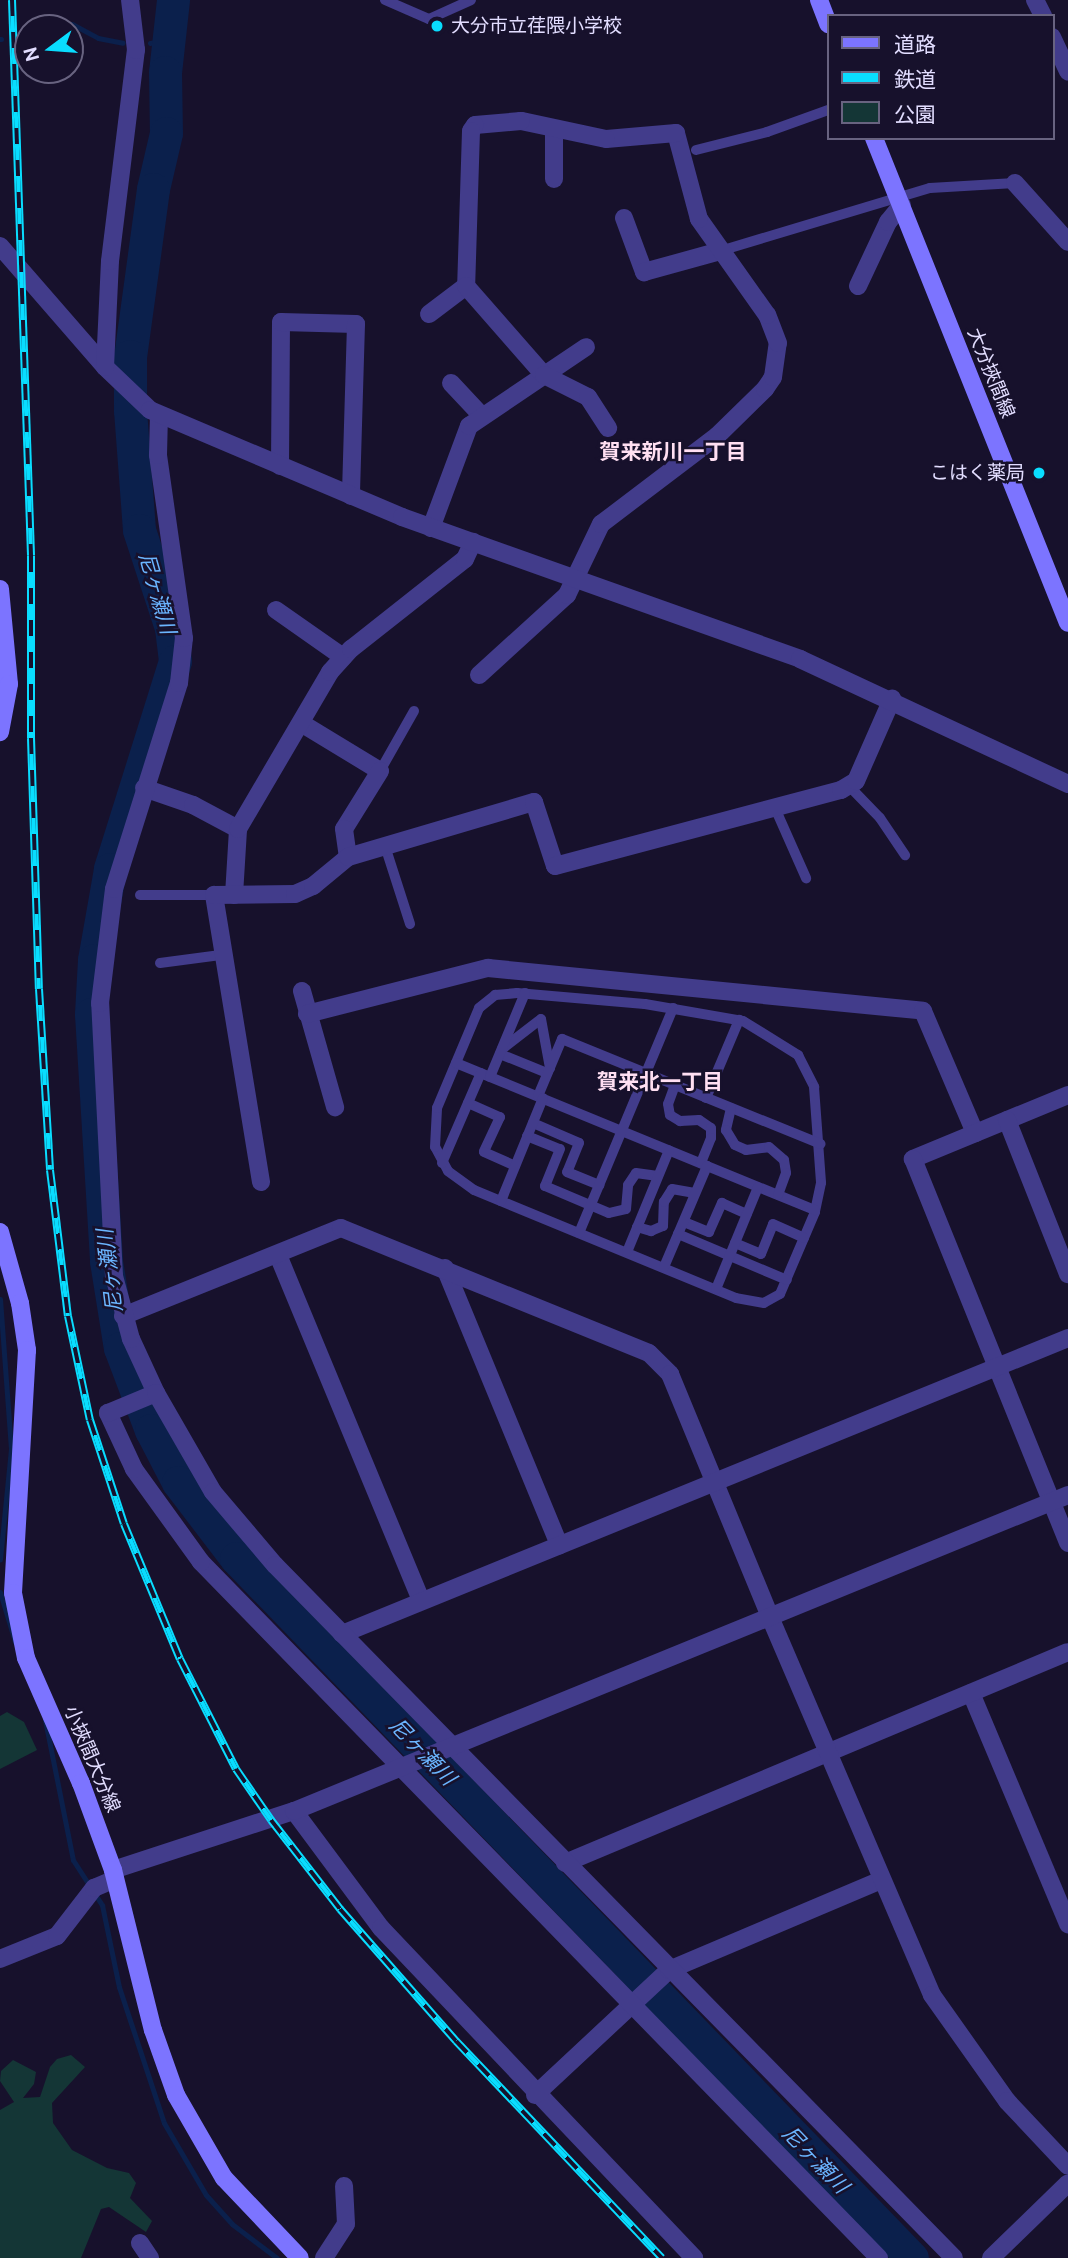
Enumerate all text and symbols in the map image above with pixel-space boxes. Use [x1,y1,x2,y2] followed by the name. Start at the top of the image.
[14,14,84,84] north arrow
[827,14,1054,140] legend
[451,15,622,37] place label: 大分市立荏隈小学校
[429,18,445,34] marker: 大分市立荏隈小学校
[894,32,936,56] text: 道路
[18,44,43,64] text: N
[894,67,936,91] text: 鉄道
[894,102,936,126] text: 公園
[963,325,1019,421] street label: 大分挾間線
[600,438,746,464] district label: 賀来新川一丁目
[930,462,1025,484] place label: こはく薬局
[1031,465,1047,481] marker: こはく薬局
[134,549,182,637] water label: 尼ヶ瀬川
[597,1068,723,1094] district label: 賀来北一丁目
[91,1228,127,1314] water label: 尼ヶ瀬川
[59,1702,125,1816] street label: 小挾間大分線
[385,1712,461,1790] water label: 尼ヶ瀬川
[778,2120,854,2198] water label: 尼ヶ瀬川

